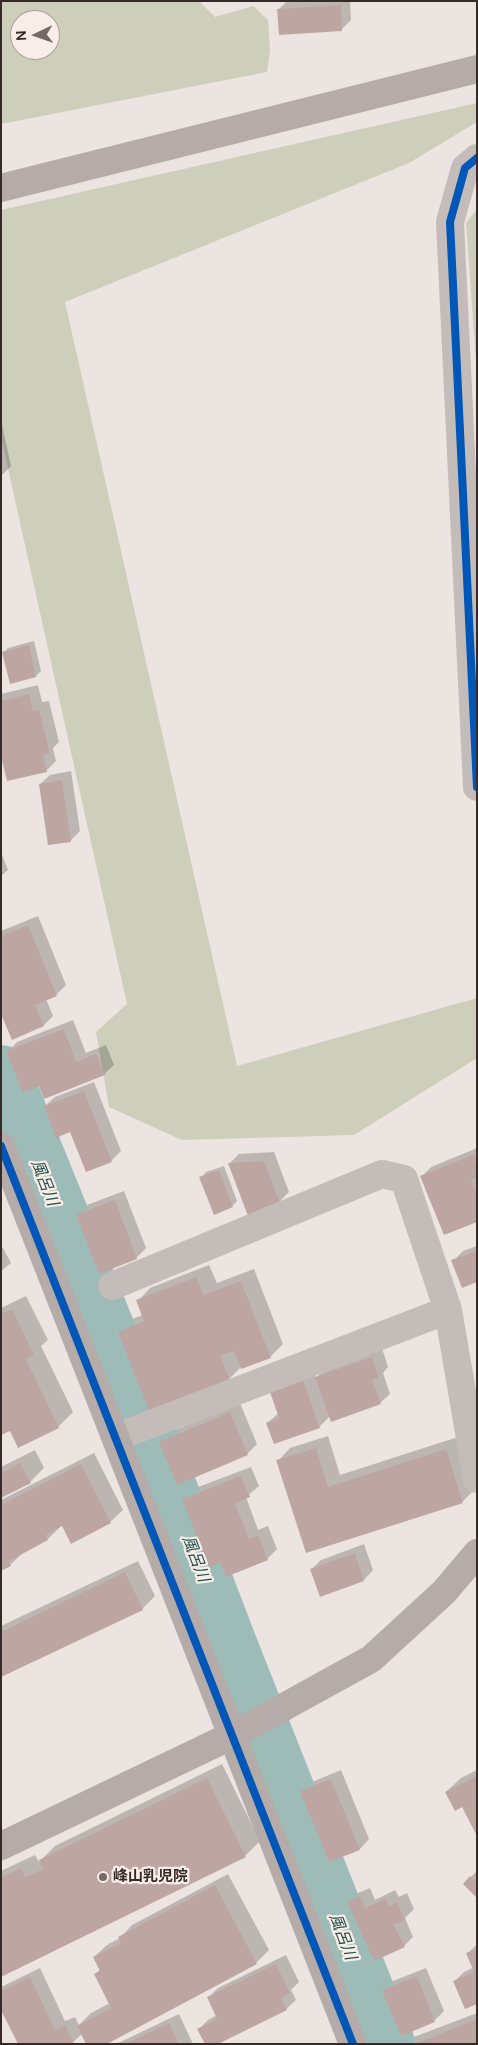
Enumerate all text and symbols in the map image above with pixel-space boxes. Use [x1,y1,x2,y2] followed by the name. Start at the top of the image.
[10,10,60,60] north arrow
[12,30,30,41] text: N
[26,1157,62,1209] water label: 風呂川
[177,1533,213,1585] water label: 風呂川
[113,1868,188,1886] place label: 峰山乳児院
[97,1871,109,1883] marker: 峰山乳児院
[324,1911,360,1963] water label: 風呂川

